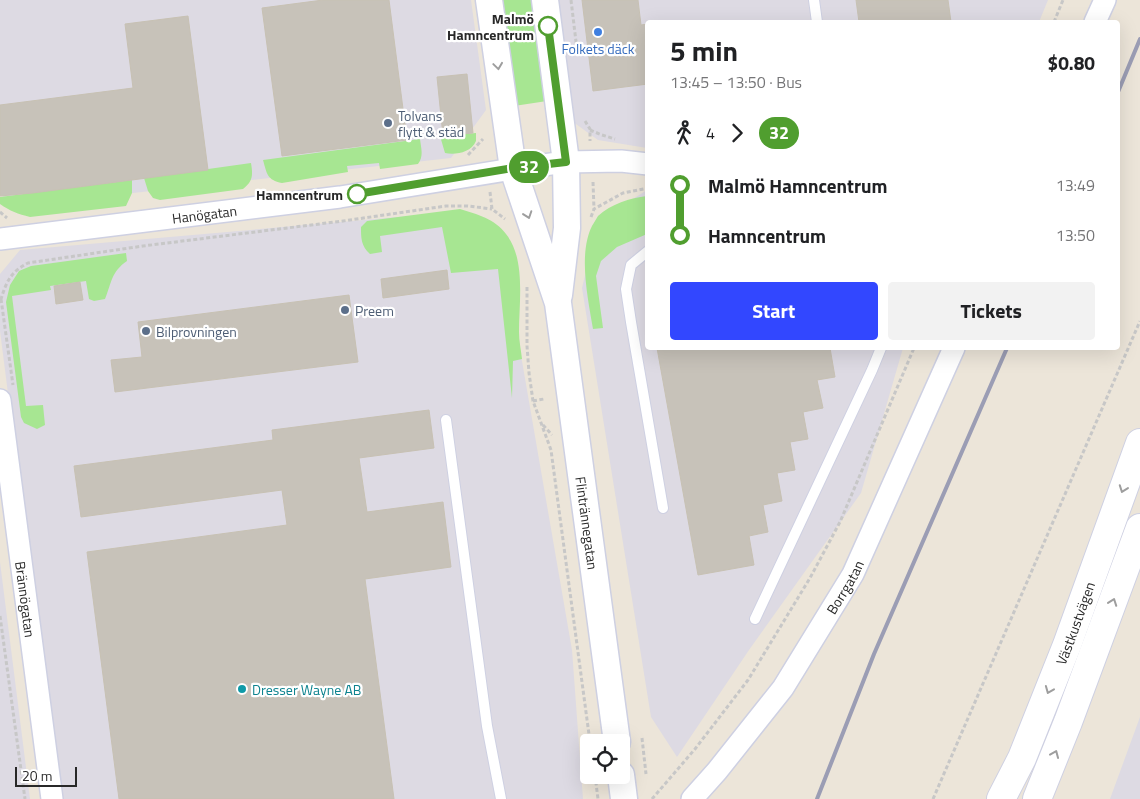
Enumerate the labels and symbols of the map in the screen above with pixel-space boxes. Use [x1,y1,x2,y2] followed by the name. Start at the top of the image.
[447,8,534,45] place label: Malmö Hamncentrum
[538,16,558,36] marker: Malmö Hamncentrum
[592,26,604,38] marker: Folkets däck
[561,38,635,59] place label: Folkets däck
[492,62,503,70] one-way arrow
[398,105,464,142] place label: Tolvans flytt & städ
[382,117,394,129] marker: Tolvans flytt & städ
[506,151,552,183] line badge: 32
[256,184,343,205] place label: Hamncentrum
[347,184,367,204] marker: Hamncentrum
[171,199,238,228] street label: Hanögatan
[522,210,532,218] one-way arrow
[355,300,394,321] place label: Preem
[339,304,351,316] marker: Preem
[156,321,237,342] place label: Bilprovningen
[140,325,152,337] marker: Bilprovningen
[571,475,604,571] street label: Flintrännegatan
[1119,484,1129,492] one-way arrow
[820,557,868,618] street label: Borrgatan
[11,560,41,639] street label: Brännögatan
[1050,578,1100,668] street label: Västkustvägen
[1107,598,1117,607] one-way arrow
[252,679,361,700] place label: Dresser Wayne AB
[236,683,248,695] marker: Dresser Wayne AB
[1045,686,1055,694] one-way arrow
[1049,750,1060,759] one-way arrow
[15,764,78,787] scale bar

